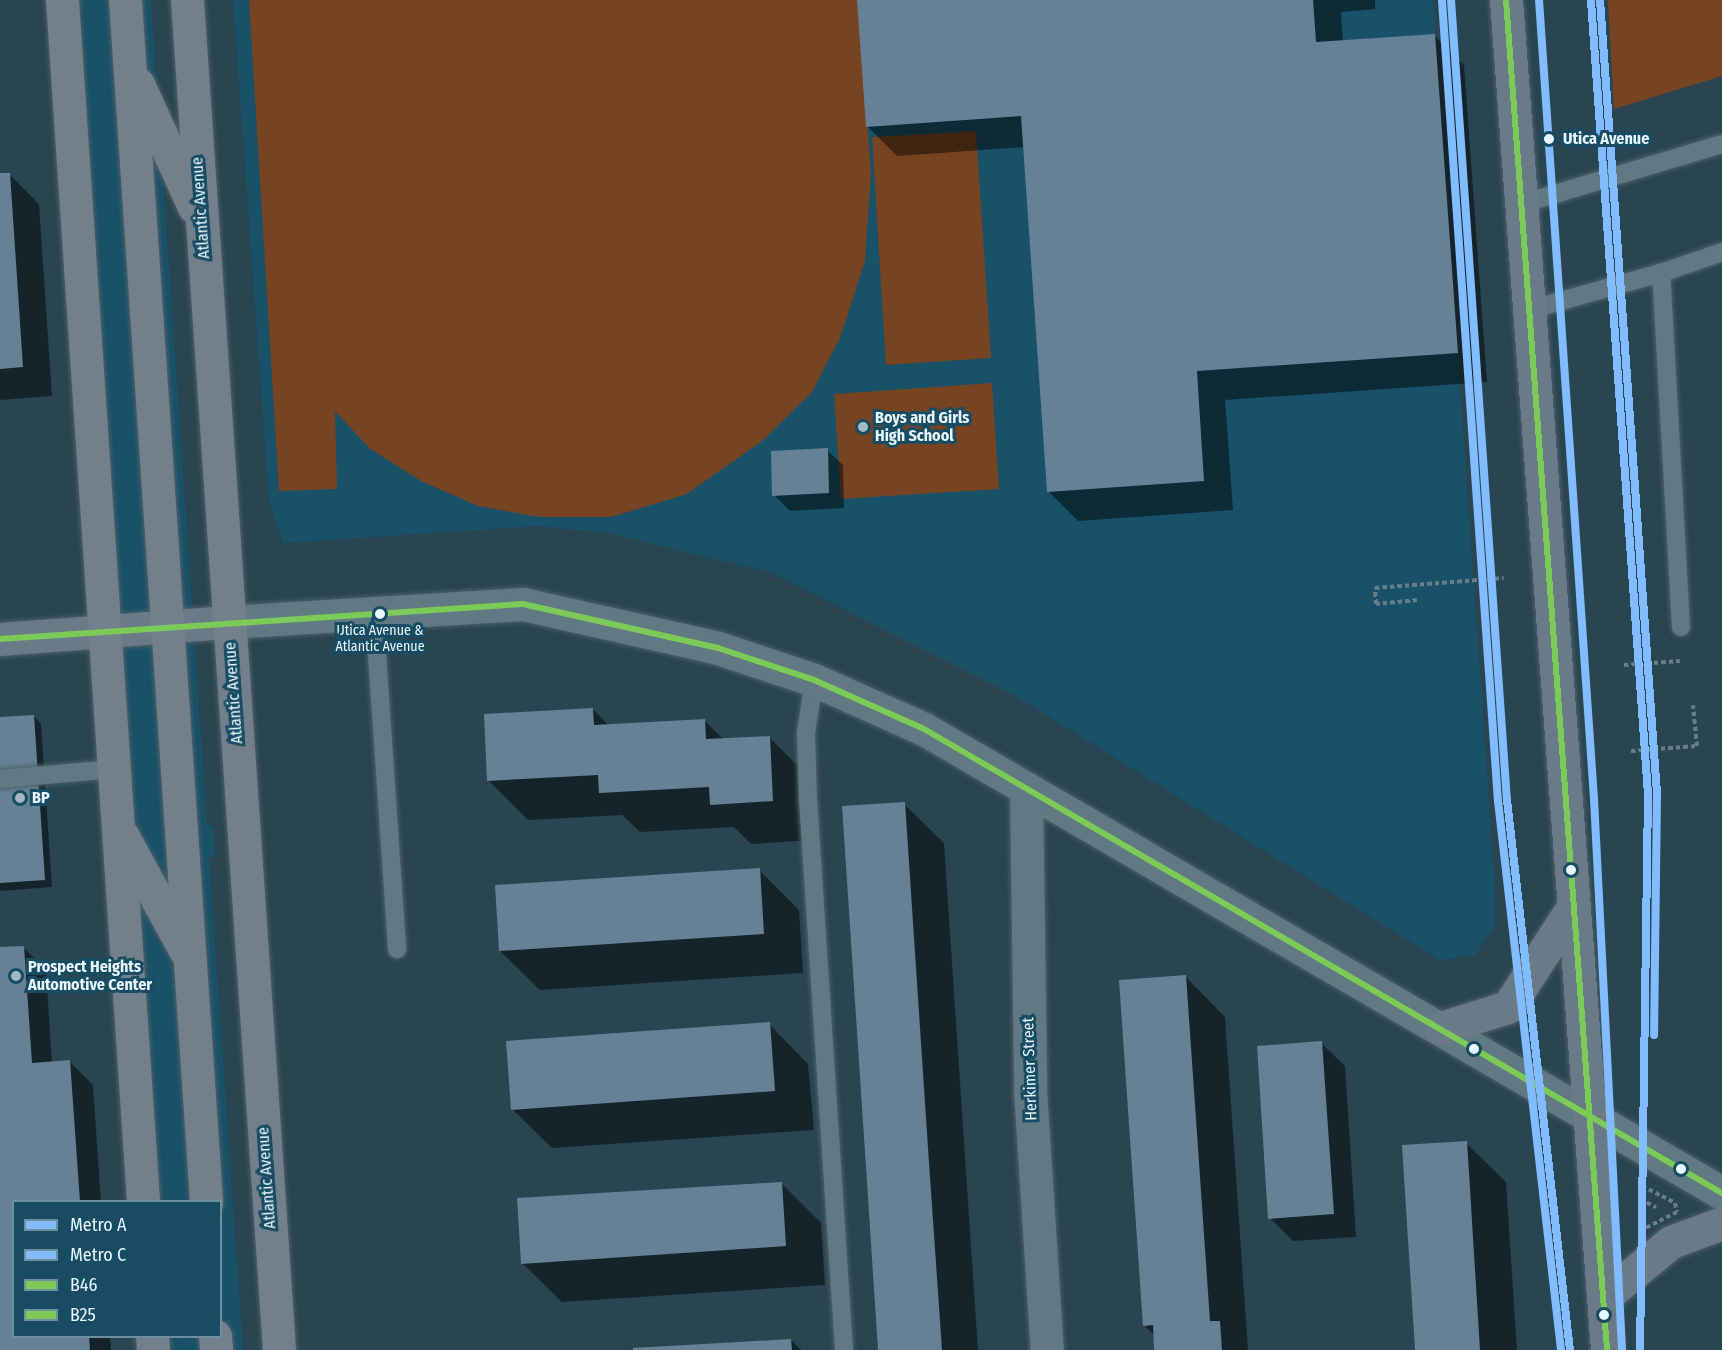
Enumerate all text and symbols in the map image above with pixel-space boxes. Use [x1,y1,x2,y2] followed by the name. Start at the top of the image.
[1563,129,1649,149] place label: Utica Avenue
[1540,130,1558,148] marker: Utica Avenue
[188,157,214,259] street label: Atlantic Avenue
[875,408,969,446] place label: Boys and Girls High School
[856,420,870,434] marker: Boys and Girls High School
[374,608,386,620] marker: Utica Avenue & Atlantic Avenue
[335,623,425,656] place label: Utica Avenue & Atlantic Avenue
[221,642,247,744] street label: Atlantic Avenue
[32,788,50,808] place label: BP
[13,791,27,805] marker: BP
[1565,864,1577,876] unlabelled marker
[28,957,152,995] place label: Prospect Heights Automotive Center
[9,969,23,983] marker: Prospect Heights Automotive Center
[1019,1017,1041,1121] street label: Herkimer Street
[1468,1043,1480,1055] unlabelled marker
[254,1127,280,1229] street label: Atlantic Avenue
[1675,1163,1687,1175] unlabelled marker
[12,1200,222,1338] legend
[70,1214,127,1236] text: Metro A
[70,1244,126,1266] text: Metro C
[70,1274,97,1296] text: B46
[70,1304,96,1326] text: B25
[1598,1309,1610,1321] unlabelled marker

